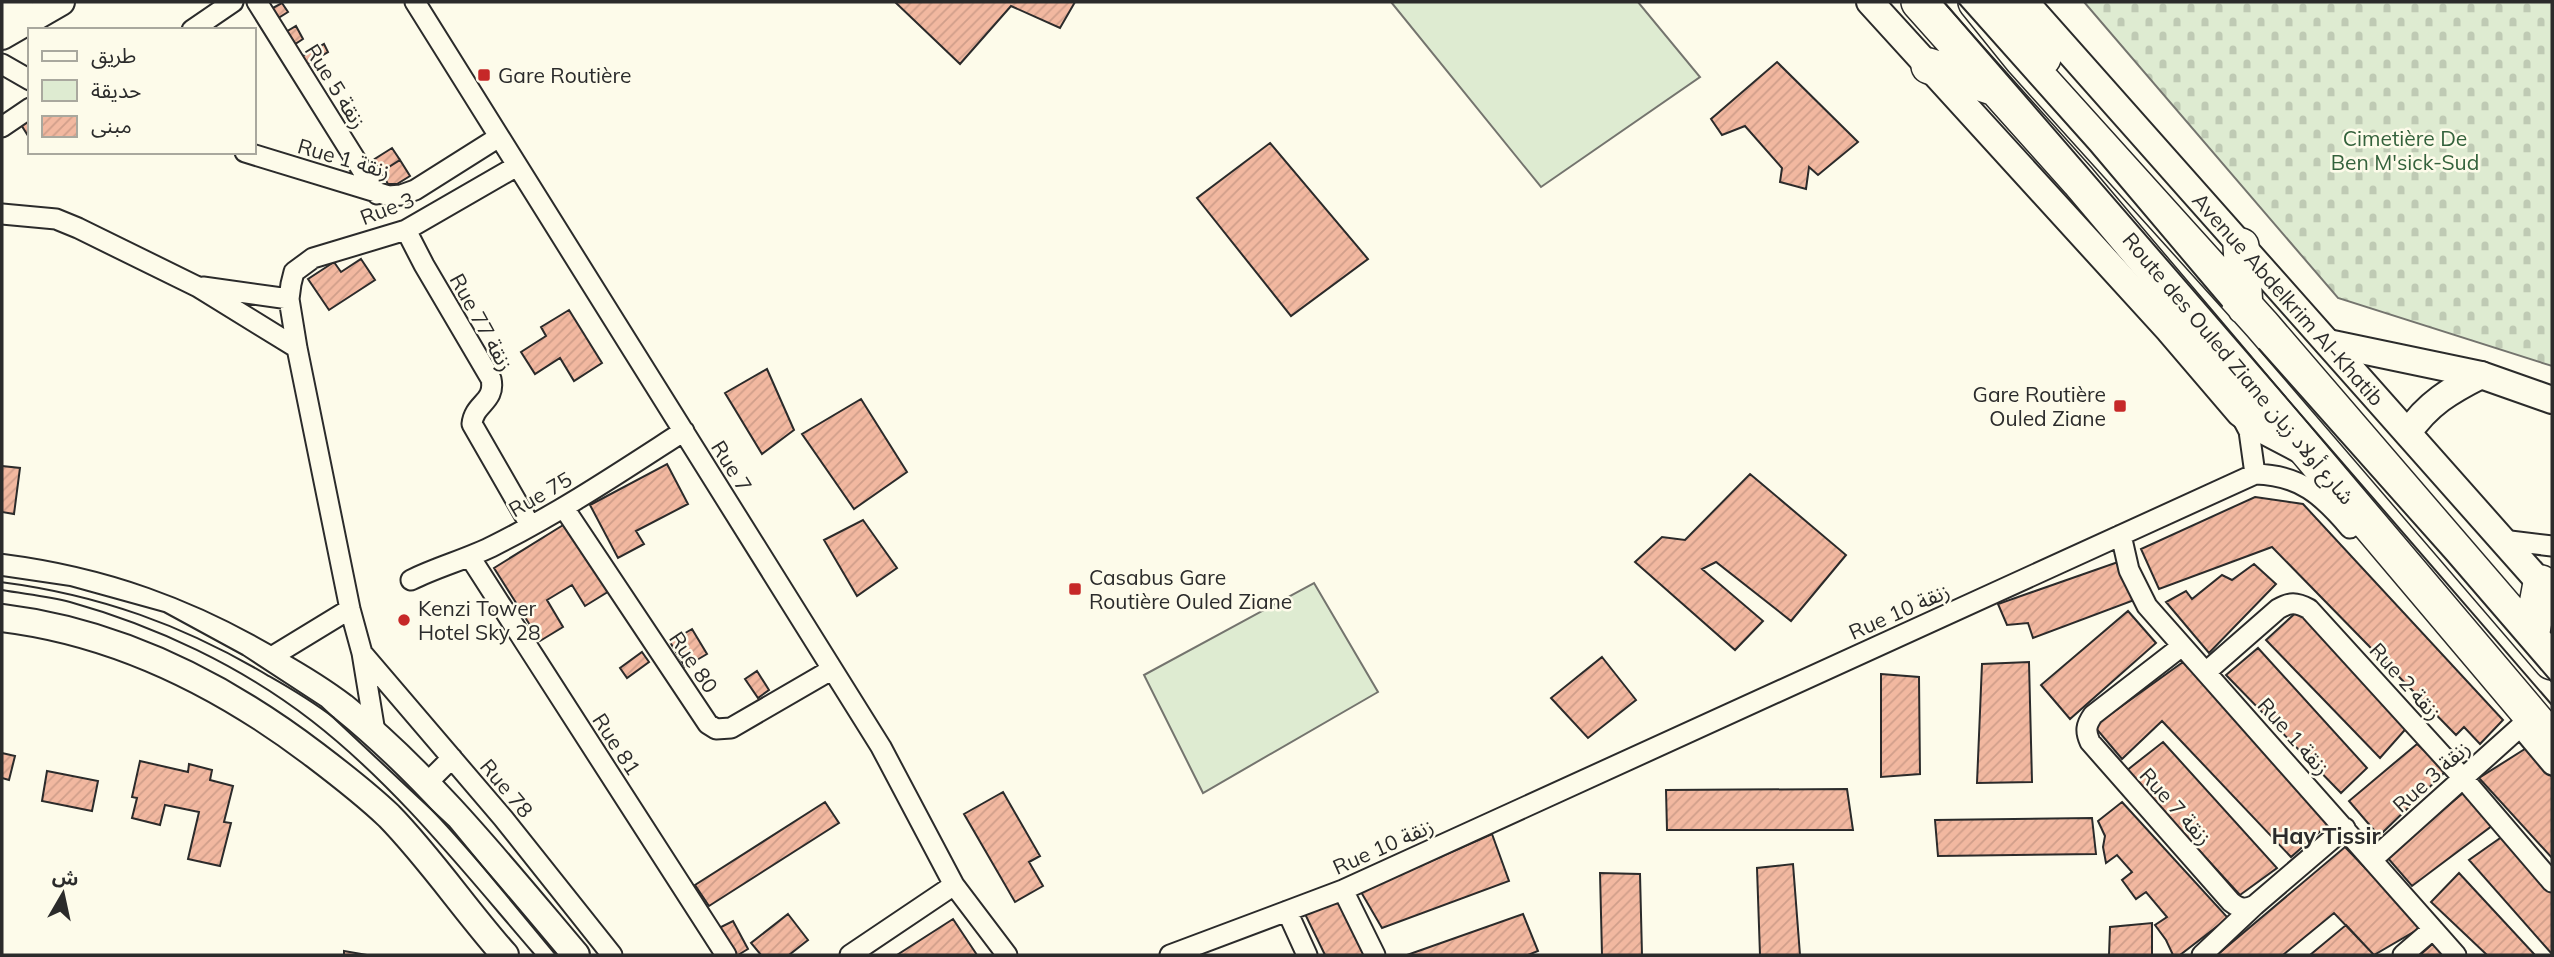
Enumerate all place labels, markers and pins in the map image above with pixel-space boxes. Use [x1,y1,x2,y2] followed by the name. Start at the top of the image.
[498,62,631,88] place label: Gare Routière
[476,67,492,83] marker: Gare Routière
[1973,381,2106,431] place label: Gare Routière Ouled Ziane
[2112,398,2128,414] marker: Gare Routière Ouled Ziane
[1089,564,1292,614] place label: Casabus Gare Routière Ouled Ziane
[1067,581,1083,597] marker: Casabus Gare Routière Ouled Ziane
[418,595,541,645] place label: Kenzi Tower Hotel Sky 28
[396,612,412,628] marker: Kenzi Tower Hotel Sky 28

